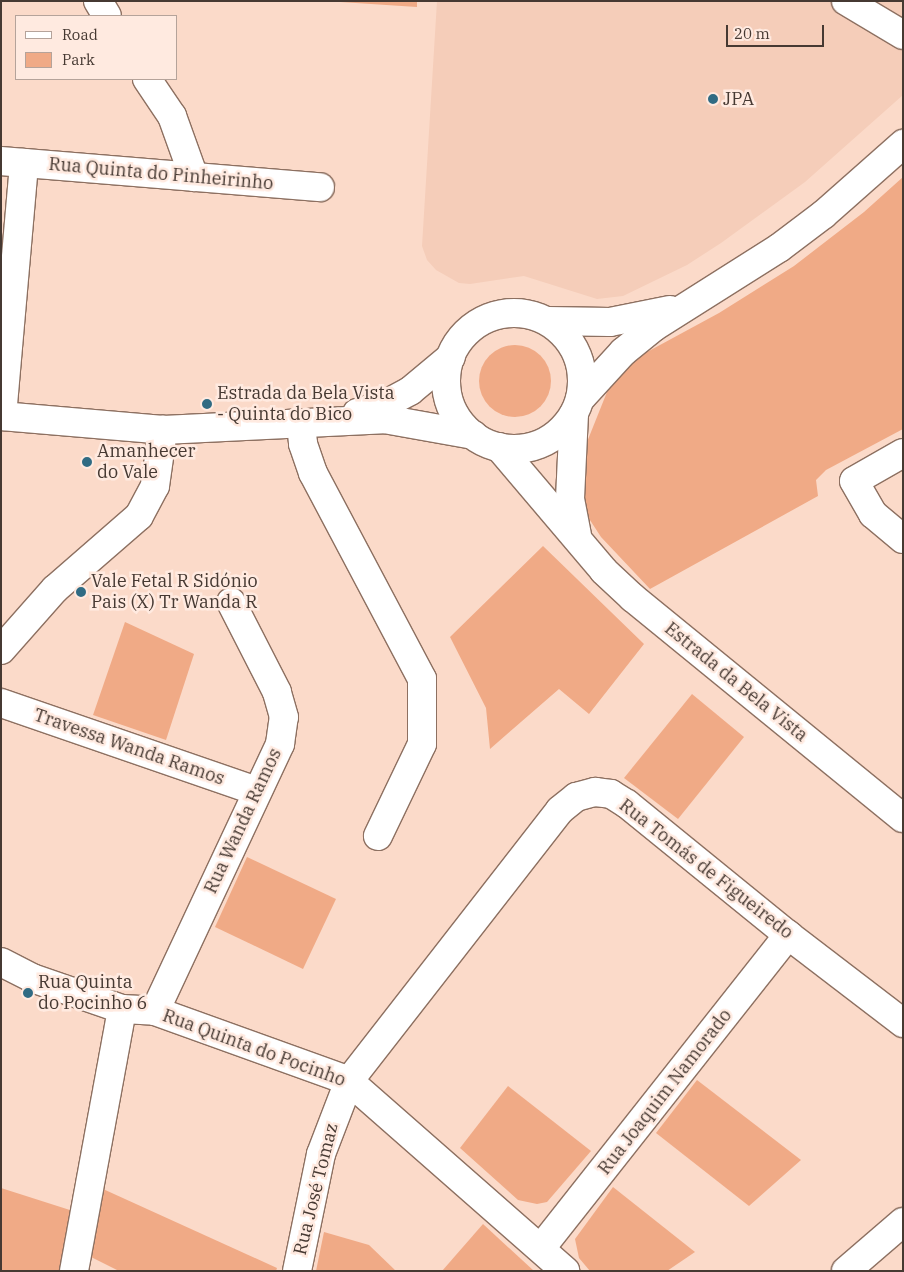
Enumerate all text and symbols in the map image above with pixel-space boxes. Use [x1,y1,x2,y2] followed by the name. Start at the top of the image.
[15,15,178,80] legend
[729,15,826,47] scale bar
[734,24,770,43] text: 20 m
[62,25,98,44] text: Road
[62,50,95,69] text: Park
[723,88,754,110] place label: JPA
[707,93,719,105] marker: JPA
[48,153,274,195] street label: Rua Quinta do Pinheirinho
[217,383,394,426] place label: Estrada da Bela Vista - Quinta do Bico
[201,398,213,410] marker: Estrada da Bela Vista - Quinta do Bico
[97,441,195,484] place label: Amanhecer do Vale
[81,456,93,468] marker: Amanhecer do Vale
[91,571,258,614] place label: Vale Fetal R Sidónio Pais (X) Tr Wanda R
[75,586,87,598] marker: Vale Fetal R Sidónio Pais (X) Tr Wanda R
[660,618,812,746] street label: Estrada da Bela Vista
[31,704,227,790] street label: Travessa Wanda Ramos
[200,745,286,897] street label: Rua Wanda Ramos
[615,794,797,944] street label: Rua Tomás de Figueiredo
[38,972,147,1014] place label: Rua Quinta do Pocinho 6
[22,987,34,999] marker: Rua Quinta do Pocinho 6
[160,1005,348,1091] street label: Rua Quinta do Pocinho
[594,1005,736,1179] street label: Rua Joaquim Namorado
[289,1121,343,1257] street label: Rua José Tomaz

